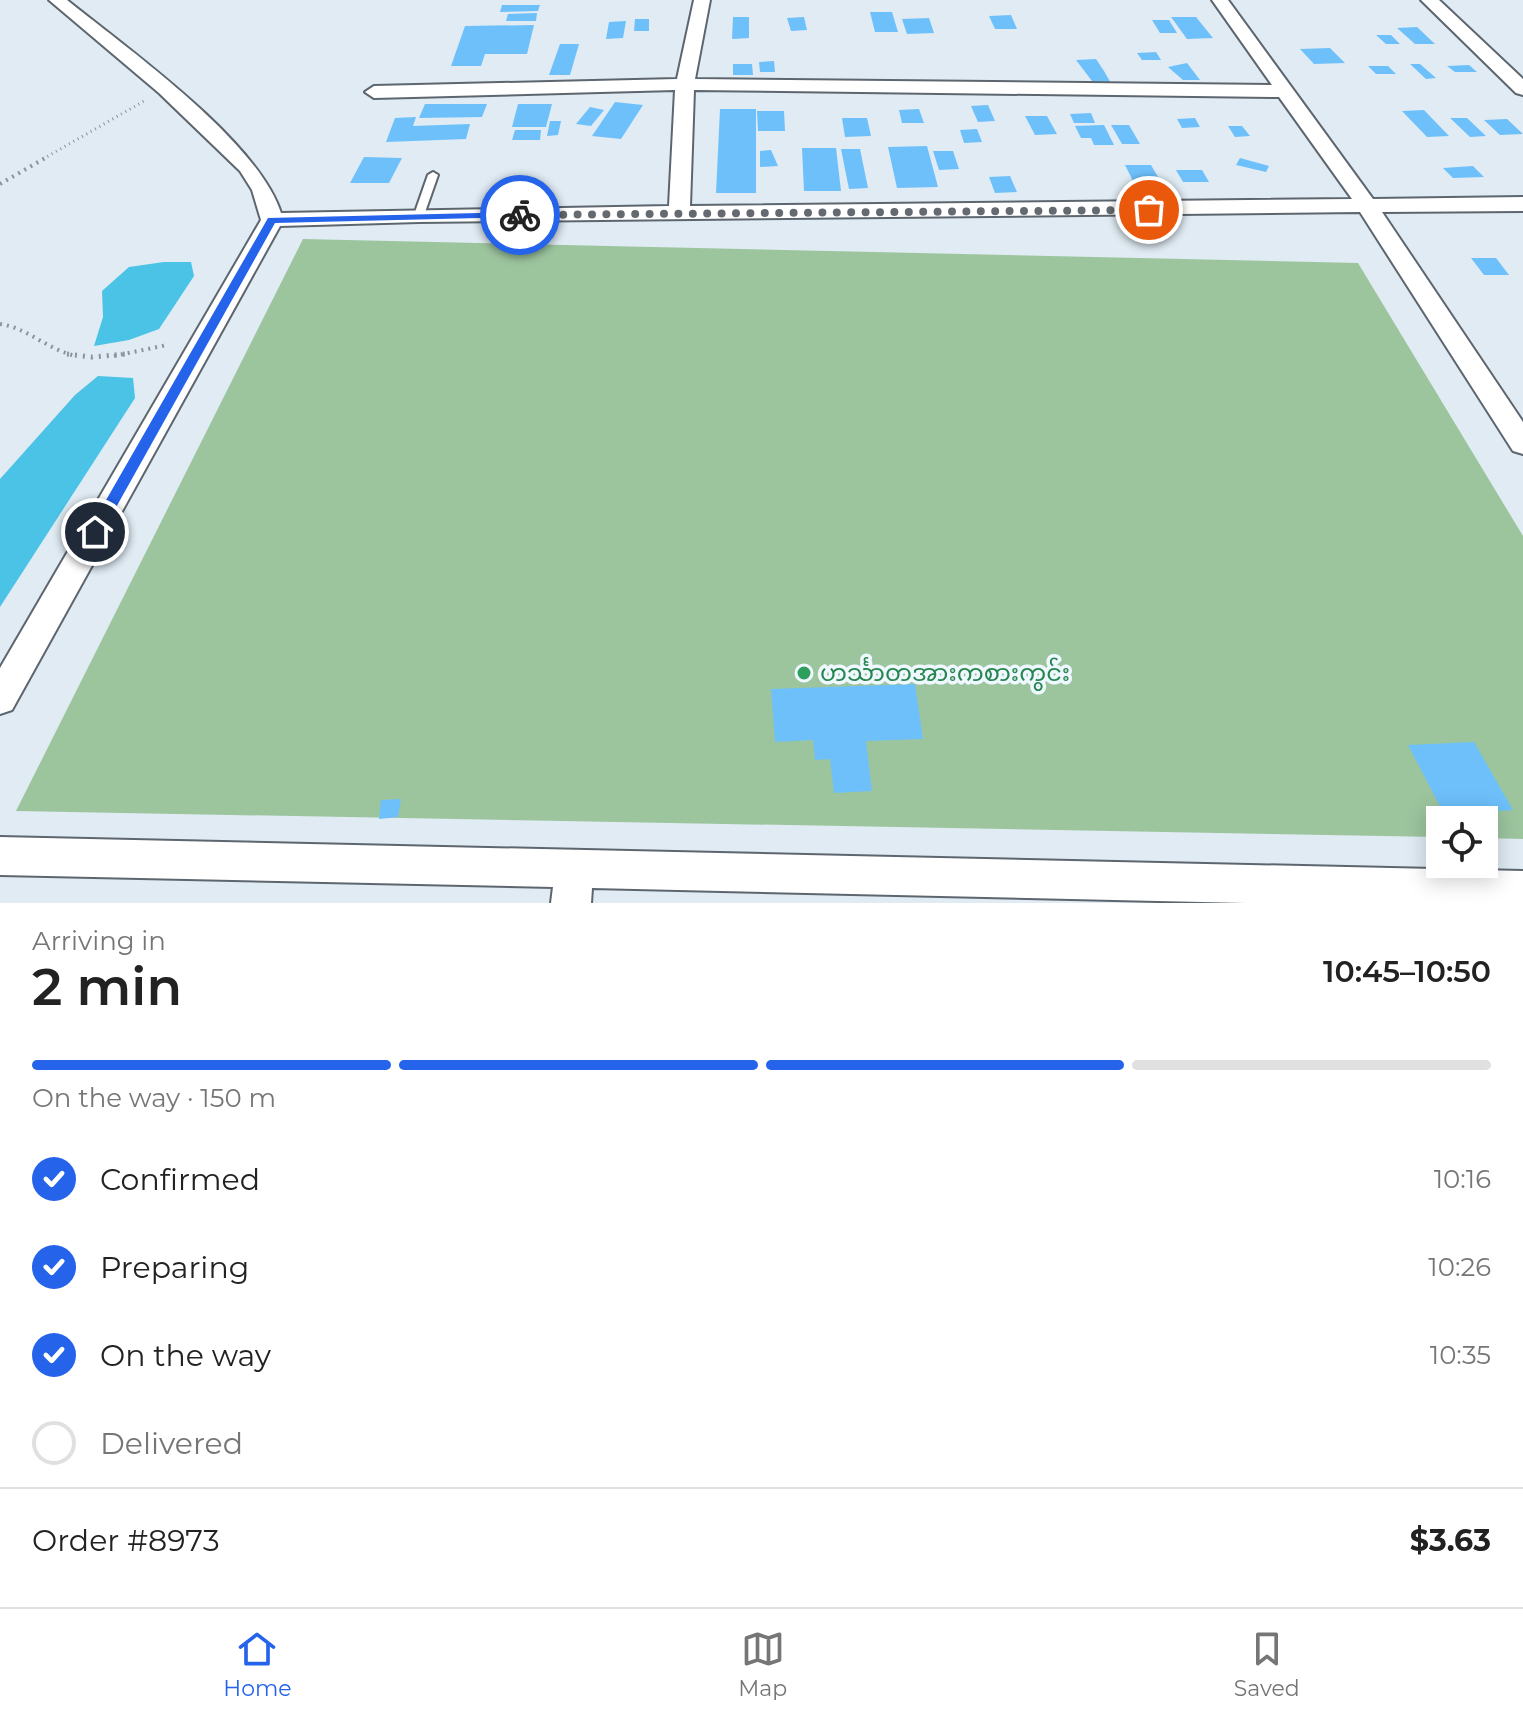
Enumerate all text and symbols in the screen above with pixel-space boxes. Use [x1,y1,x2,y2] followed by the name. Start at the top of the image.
[480,175,560,255] courier
[1115,176,1183,244] pin
[1127,188,1171,232] icon: bag
[498,193,542,237] icon: bike
[61,498,129,566] pin
[73,510,117,554] icon: home
[820,657,1070,691] place label: ဟင်္သာတအားကစားကွင်း
[795,664,813,682] marker: ဟင်္သာတအားကစားကွင်း
[1426,806,1498,878] map controls
[1426,806,1498,878] button: locate
[32,925,166,957] text: Arriving in
[1323,953,1491,990] text: 10:45–10:50
[32,955,182,1018] text: 2 min
[32,1082,276,1114] text: On the way · 150 m
[32,1157,76,1201] icon: check
[100,1161,260,1198] text: Confirmed
[1434,1163,1491,1195] text: 10:16
[32,1245,76,1289] icon: check
[100,1249,249,1286] text: Preparing
[1428,1251,1491,1283] text: 10:26
[32,1333,76,1377] icon: check
[100,1337,271,1374] text: On the way
[1430,1339,1491,1371] text: 10:35
[100,1425,243,1462] text: Delivered
[32,1522,220,1559] text: Order #8973
[1410,1522,1491,1559] text: $3.63
[223,1627,292,1702] tab: Home
[738,1627,787,1702] tab: Map
[1234,1627,1300,1702] tab: Saved

